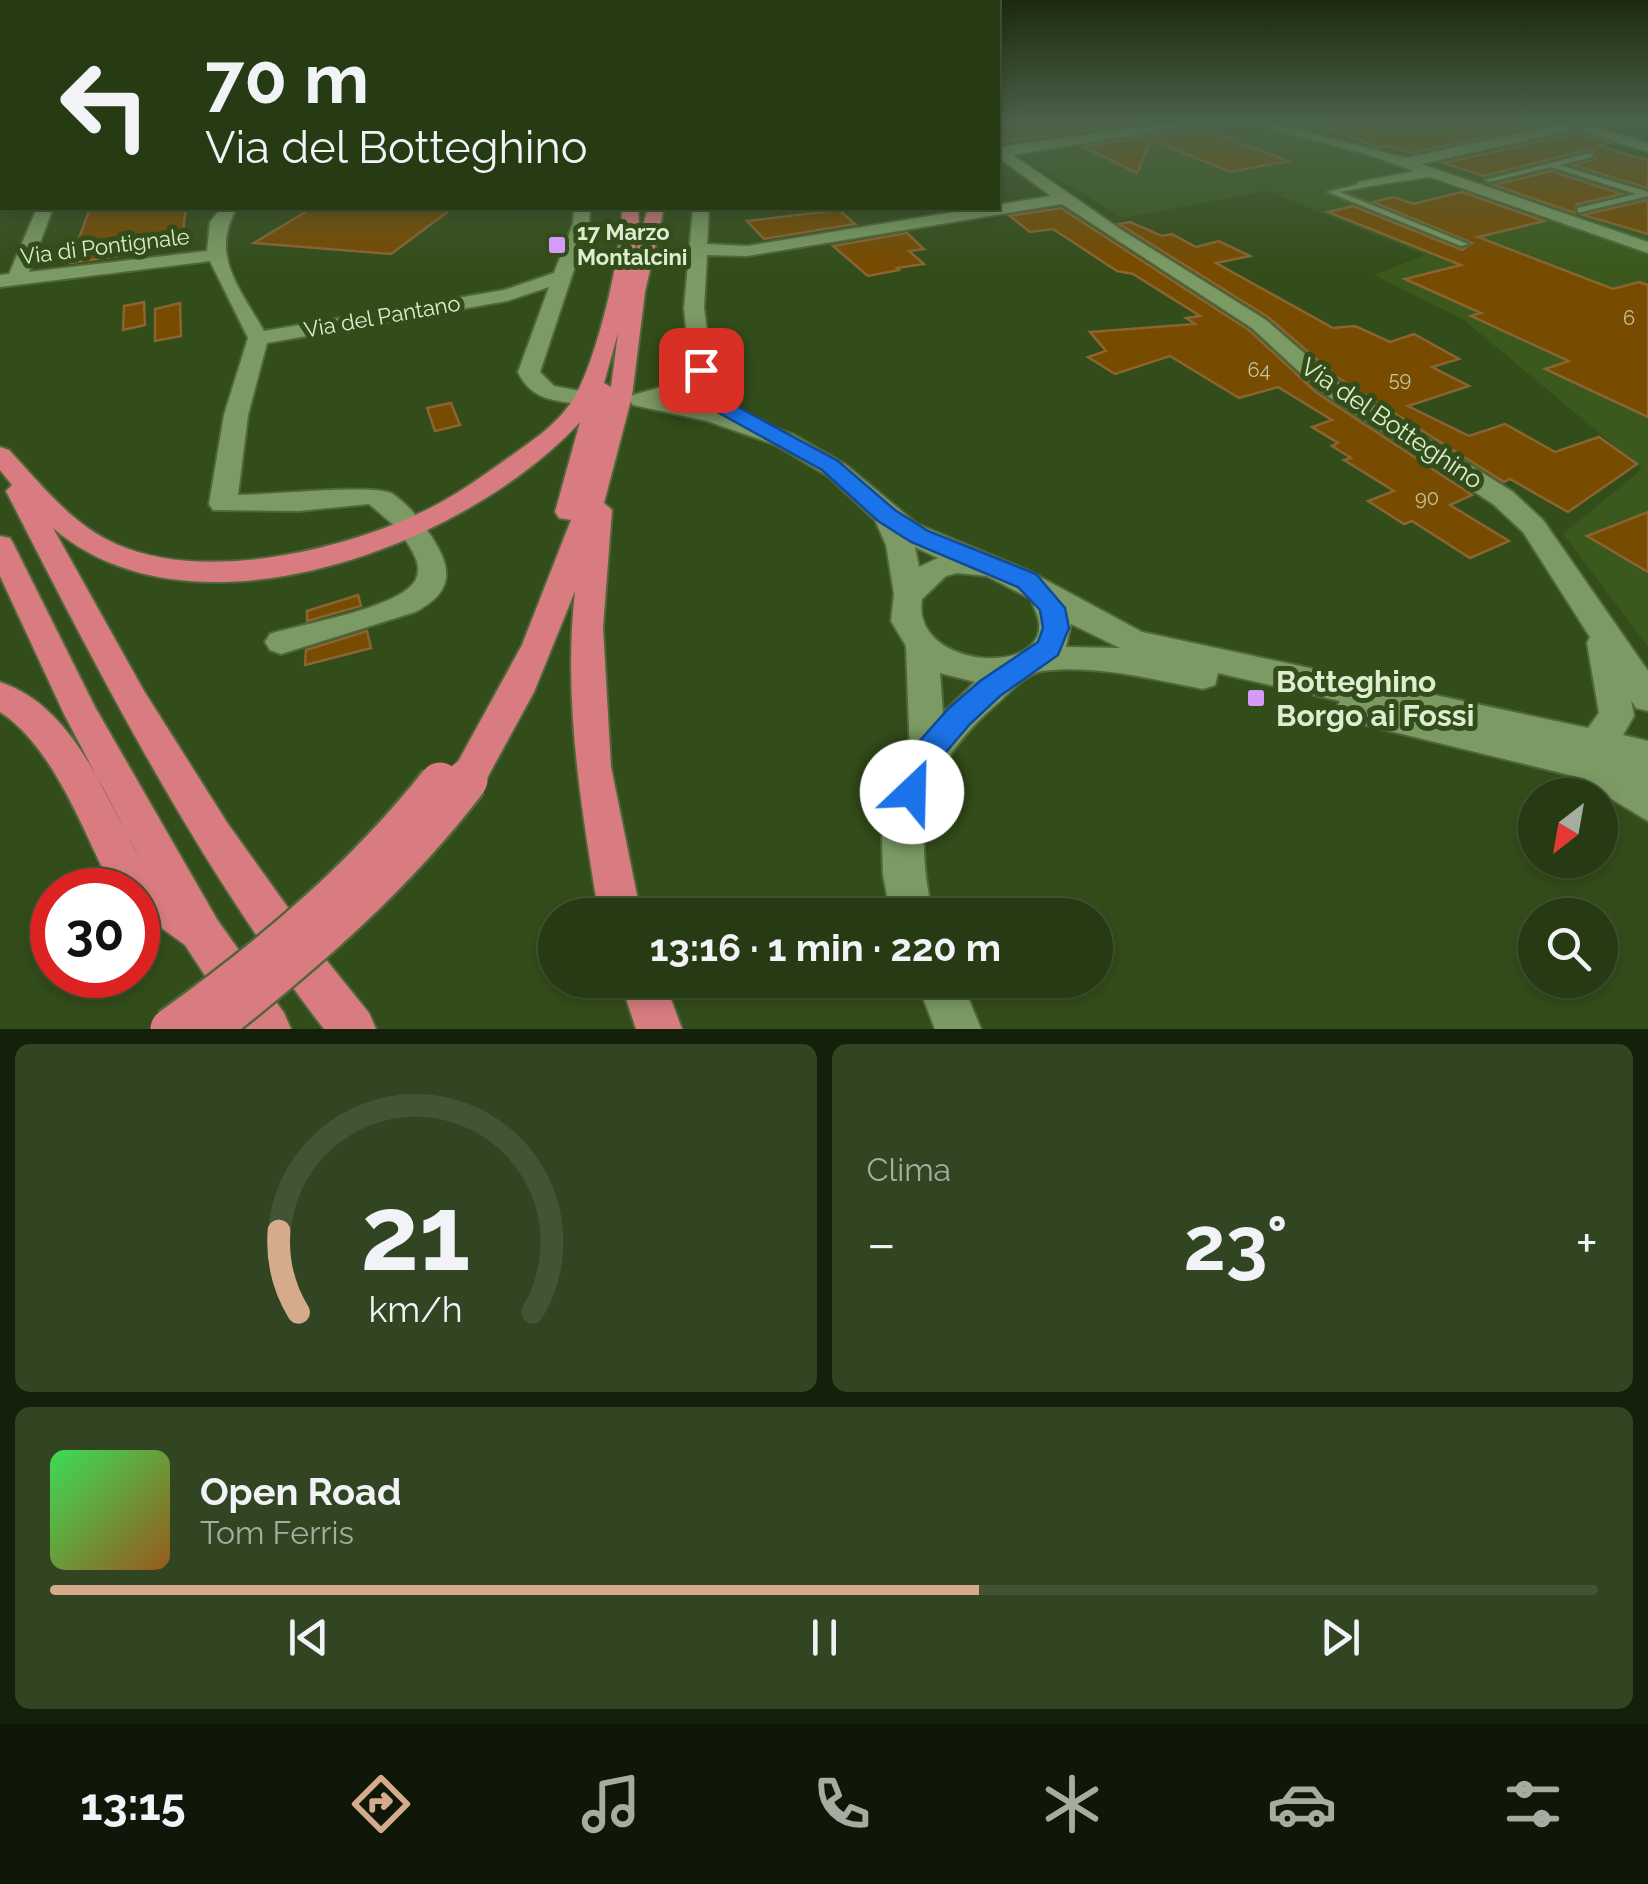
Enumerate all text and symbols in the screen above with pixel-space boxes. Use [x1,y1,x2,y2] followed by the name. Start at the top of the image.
[205,37,369,119] text: 70 m
[40,40,170,170] icon: left
[205,121,588,174] text: Via del Botteghino
[577,219,687,270] place label: 17 Marzo Montalcini
[19,223,191,269] street label: Via di Pontignale
[546,234,568,256] marker: 17 Marzo Montalcini
[302,289,462,343] street label: Via del Pantano
[1623,306,1635,330] house number: 6
[659,328,744,413] pin
[674,343,729,398] icon: arrive
[1296,351,1488,495] street label: Via del Botteghino
[1248,358,1271,382] house number: 64
[1389,367,1411,391] house number: 59
[1415,486,1439,510] house number: 90
[1276,664,1474,733] place label: Botteghino Borgo ai Fossi
[1245,687,1267,709] marker: Botteghino Borgo ai Fossi
[860,740,964,844] position arrow
[1518,778,1618,878] north arrow
[1518,778,1618,998] map controls
[30,868,160,998] speed limit sign: 30
[1518,898,1618,998] button: search
[650,925,1001,970] text: 13:16 · 1 min · 220 m
[867,1151,951,1188] text: Clima
[361,1172,471,1294] text: 21
[1184,1199,1288,1288] text: 23°
[867,1211,896,1276] text: −
[1575,1211,1598,1276] text: +
[369,1288,463,1330] text: km/h
[200,1469,401,1514] text: Open Road
[200,1514,354,1551] text: Tom Ferris
[281,1610,336,1665] icon: previous
[797,1610,852,1665] icon: pause
[1313,1610,1368,1665] icon: next
[346,1769,416,1839] icon: directions
[576,1769,646,1839] icon: music
[807,1769,877,1839] icon: phone
[1037,1769,1107,1839] icon: climate
[1267,1769,1337,1839] icon: car
[1498,1769,1568,1839] icon: filters
[80,1778,186,1831] text: 13:15

